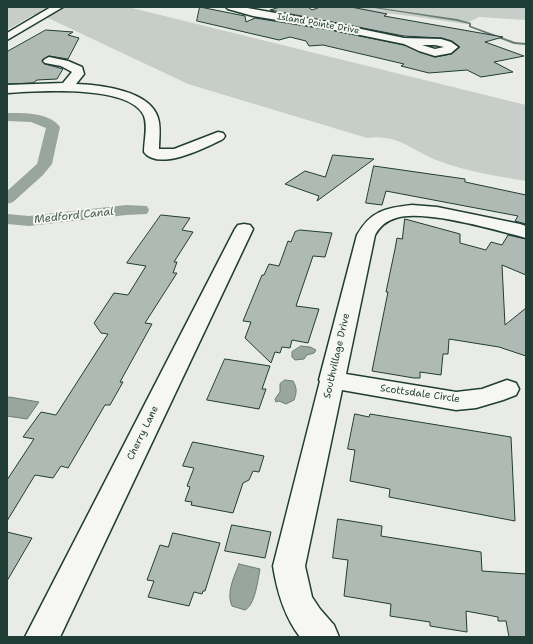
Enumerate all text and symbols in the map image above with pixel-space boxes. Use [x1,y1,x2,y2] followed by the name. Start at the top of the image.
[276,11,360,37] street label: Island Pointe Drive
[34,205,114,227] water label: Medford Canal
[321,312,353,400] street label: Southvillage Drive
[379,382,461,406] street label: Scottsdale Circle
[125,404,161,462] street label: Cherry Lane

